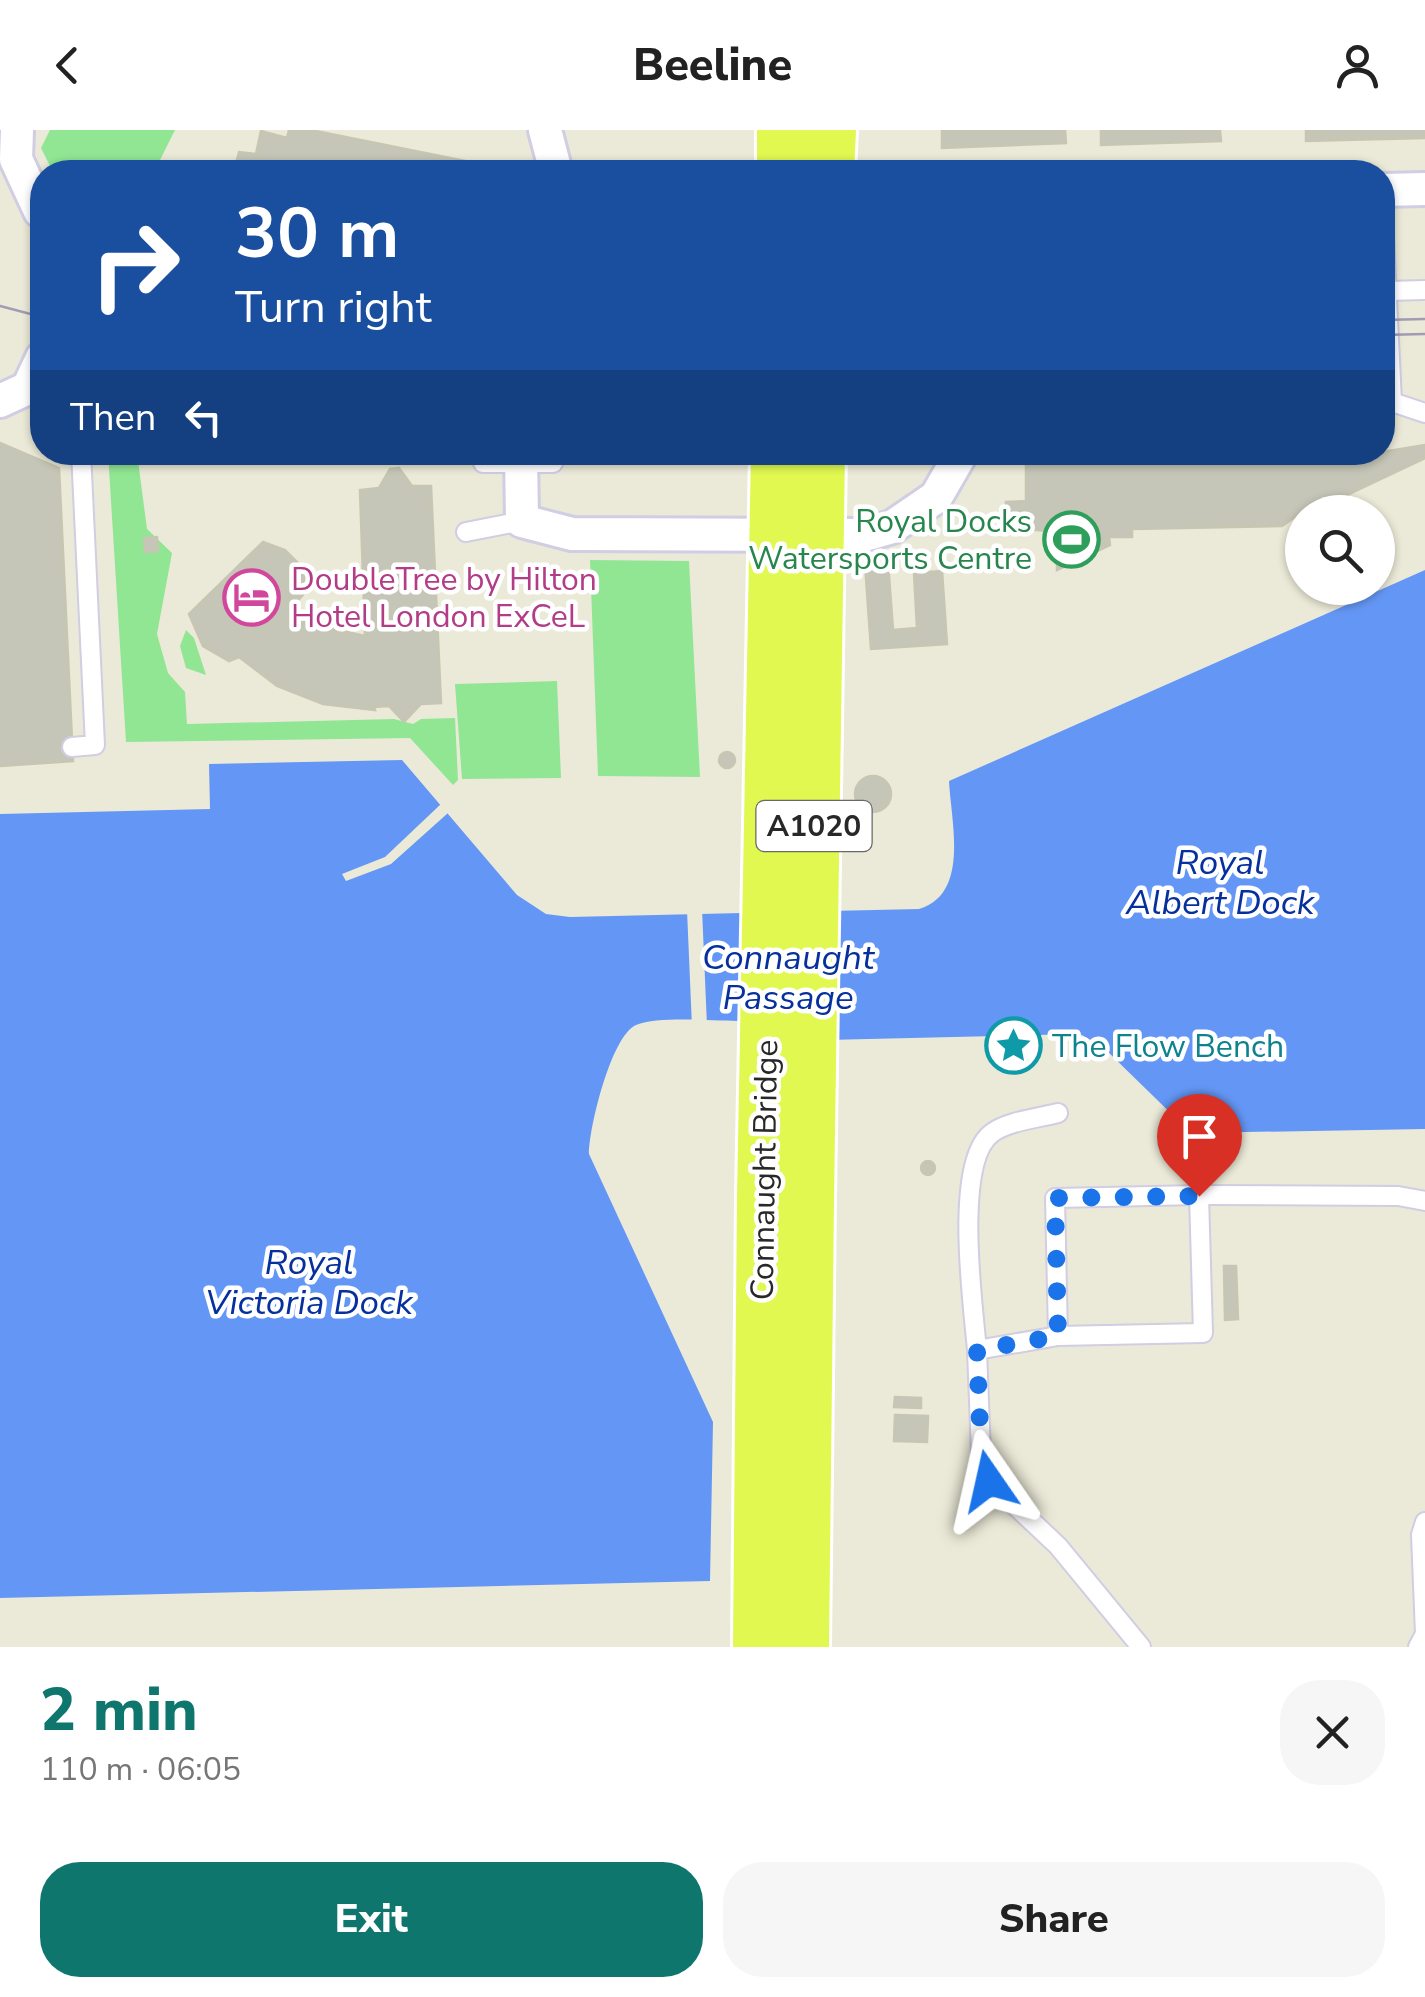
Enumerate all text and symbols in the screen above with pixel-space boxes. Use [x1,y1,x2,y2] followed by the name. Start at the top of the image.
[633,35,792,96] text: Beeline
[40,38,95,93] icon: back
[1330,38,1385,93] icon: person
[235,186,399,282] text: 30 m
[70,200,200,330] icon: right
[235,277,432,338] text: Turn right
[176,390,231,445] icon: left
[70,392,156,443] text: Then
[1285,495,1395,605] map controls
[1285,495,1395,605] button: search
[748,500,1032,580] place label: Royal Docks Watersports Centre
[1041,509,1101,569] sports icon: Royal Docks Watersports Centre
[291,558,597,638] place label: DoubleTree by Hilton Hotel London ExCeL
[222,567,282,627] hotel icon: DoubleTree by Hilton Hotel London ExCeL
[756,801,872,851] road number: A1020
[1125,839,1316,926] water label: Royal Albert Dock
[702,934,876,1021] water label: Connaught Passage
[983,1016,1043,1076] place icon: The Flow Bench
[1052,1025,1284,1068] place label: The Flow Bench
[741,1039,788,1301] street label: Connaught Bridge
[1157,1094,1242,1197] pin
[1172,1109,1227,1164] icon: arrive
[205,1239,414,1326] water label: Royal Victoria Dock
[937,1429,1041,1533] position arrow
[40,1669,198,1751] text: 2 min
[1280,1680,1385,1785] button: close
[40,1748,241,1791] text: 110 m · 06:05
[40,1862,703,1977] button: Exit
[723,1862,1385,1977] button: Share

